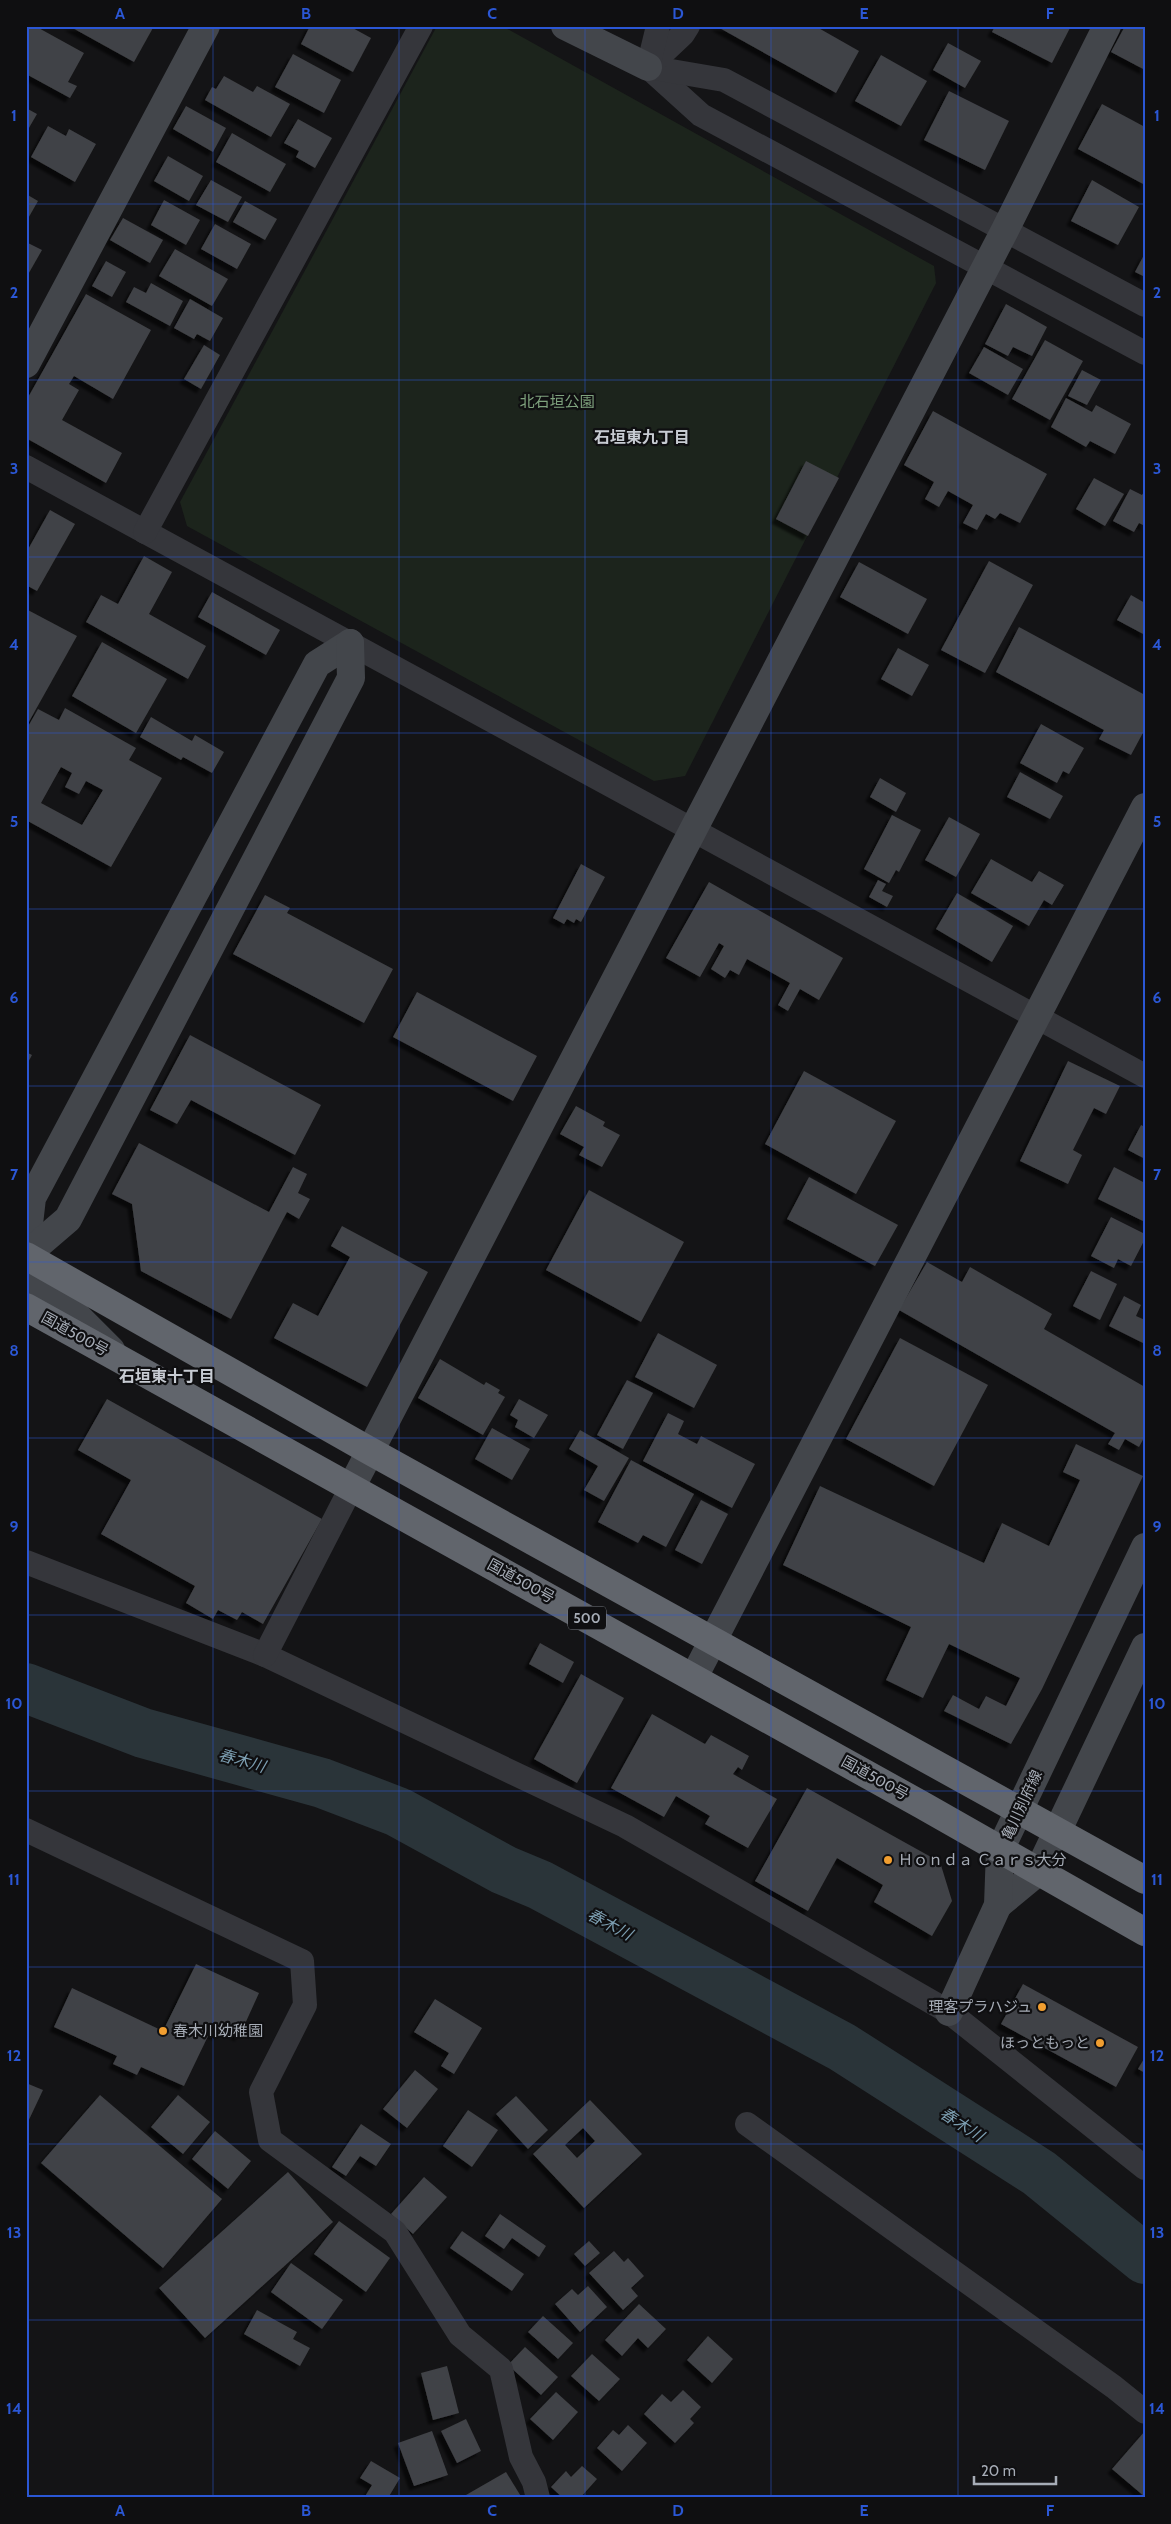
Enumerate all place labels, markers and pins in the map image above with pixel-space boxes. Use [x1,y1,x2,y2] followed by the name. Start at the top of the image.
[898,1851,1066,1869] place label: Ｈｏｎｄａ Ｃａｒｓ大分
[882,1854,894,1866] marker: Ｈｏｎｄａ Ｃａｒｓ大分
[928,1998,1032,2016] place label: 理客プラハジュ
[1036,2001,1048,2013] marker: 理客プラハジュ
[173,2022,263,2040] place label: 春木川幼稚園
[157,2025,169,2037] marker: 春木川幼稚園
[1000,2034,1090,2052] place label: ほっともっと
[1094,2037,1106,2049] marker: ほっともっと

